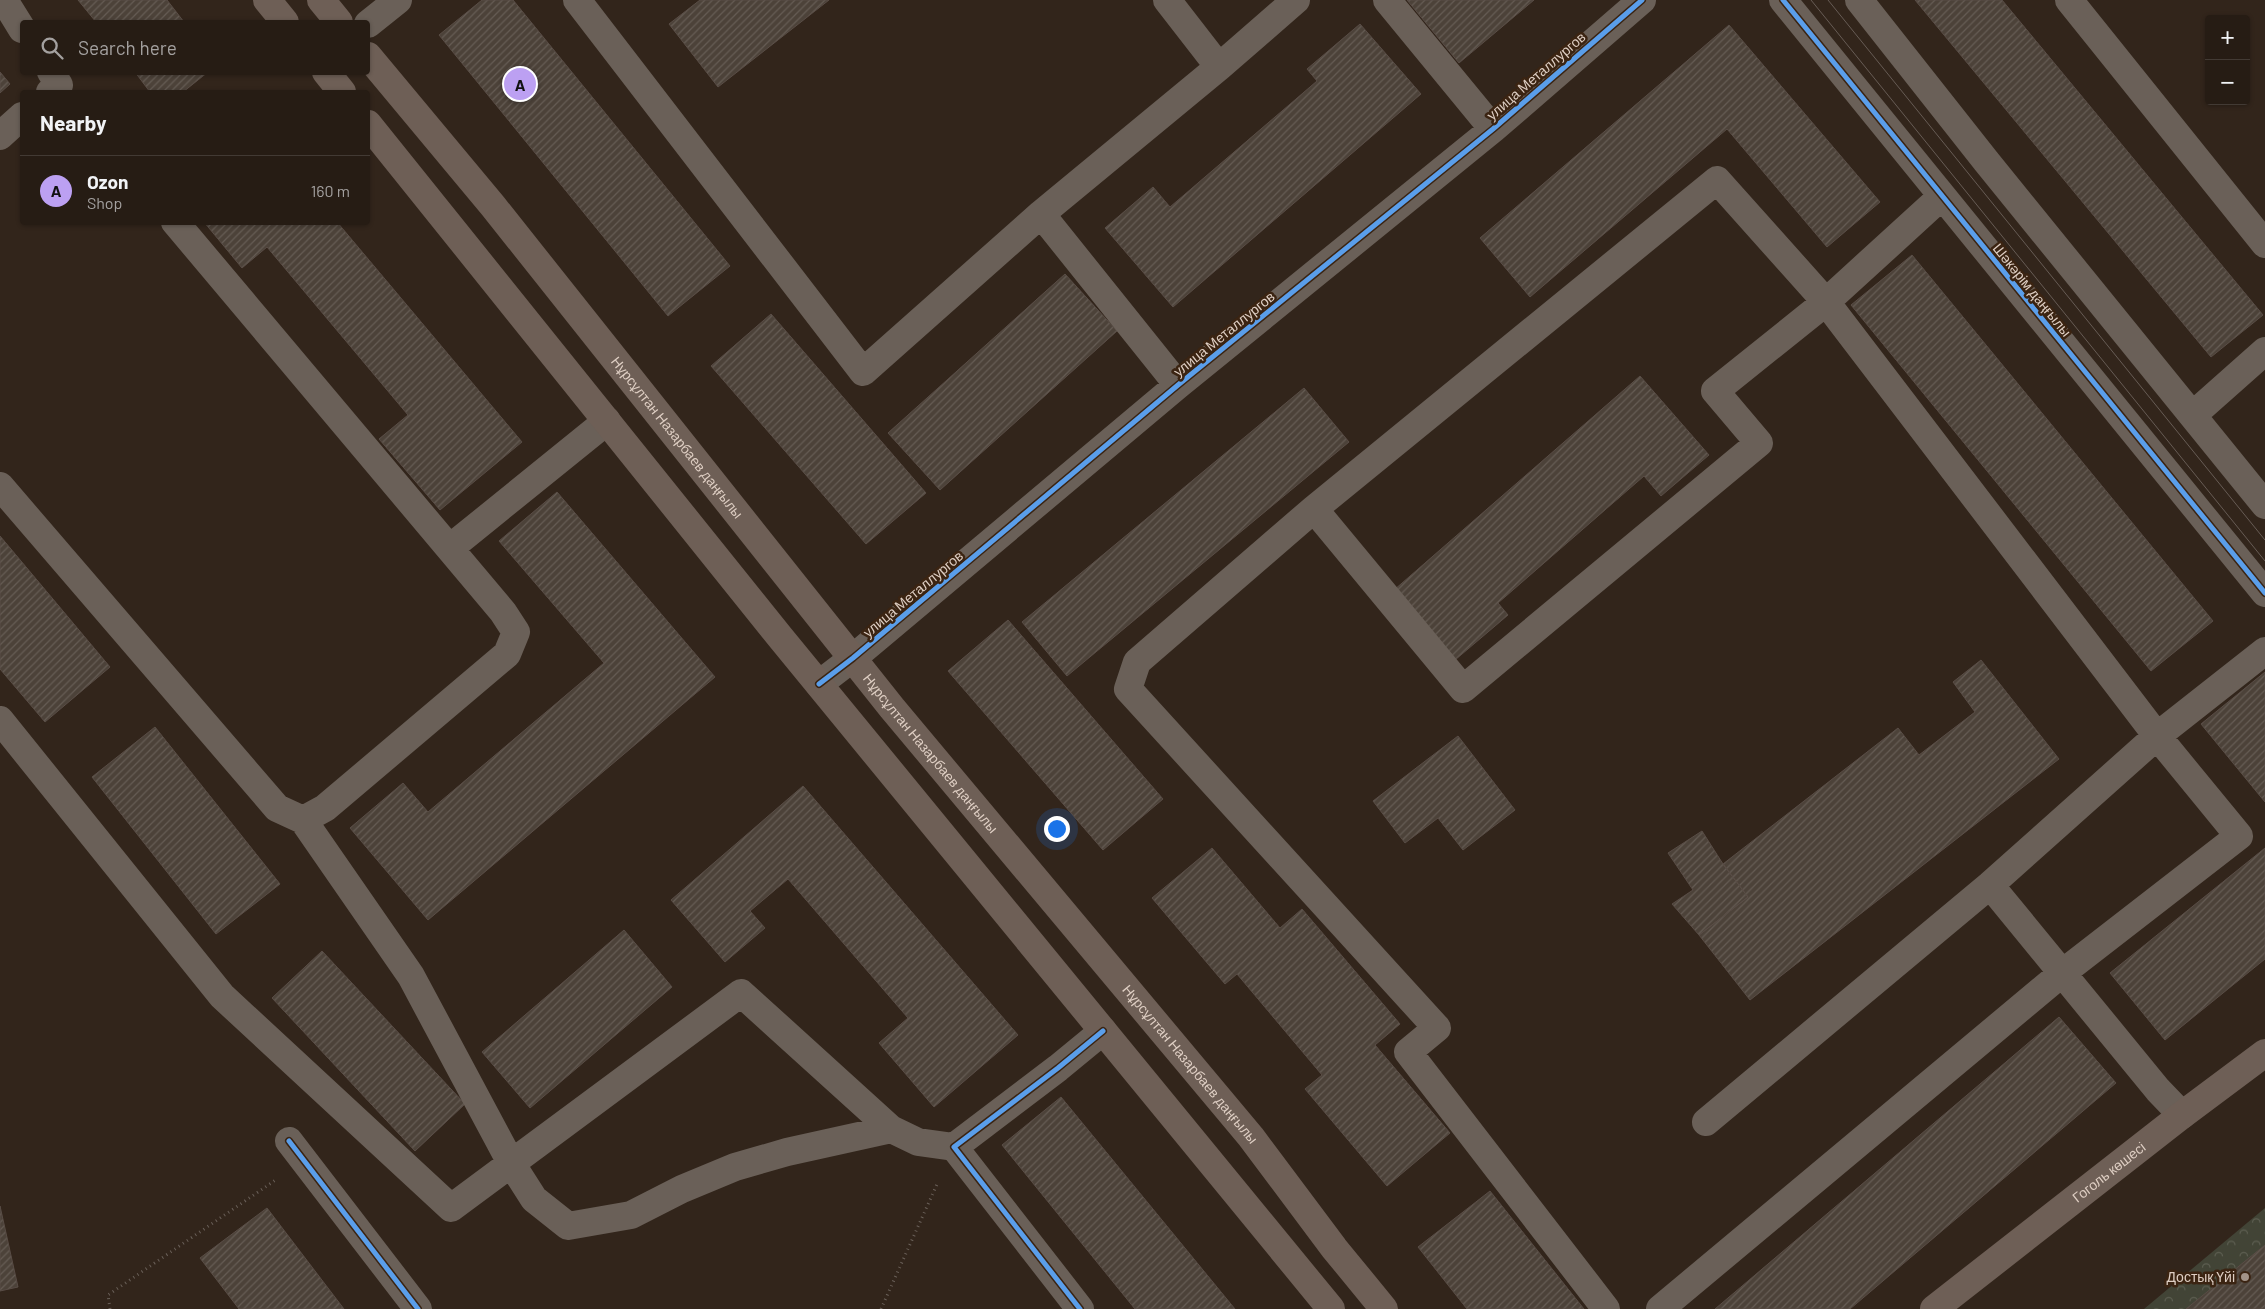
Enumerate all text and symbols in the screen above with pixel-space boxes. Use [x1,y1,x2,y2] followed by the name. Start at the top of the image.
[2205,15,2250,105] map controls
[2205,15,2250,60] button: +
[20,20,370,75] search box
[1483,28,1589,123] street label: улица Металлургов
[38,34,66,62] icon: search
[78,36,177,59] text: Search here
[2205,60,2250,105] button: −
[504,65,536,103] pin: A
[40,110,106,135] text: Nearby
[87,170,129,193] text: Ozon
[51,181,61,200] text: A
[311,181,350,200] text: 160 m
[87,193,122,212] text: Shop
[1990,240,2075,340] street label: Шәкәрім даңғылы
[1170,288,1278,380] street label: улица Металлургов
[608,353,747,522] street label: Нұрсұлтан Назарбаев даңғылы
[859,547,966,640] street label: улица Металлургов
[860,670,1002,836] street label: Нұрсұлтан Назарбаев даңғылы
[1044,816,1070,842] your location
[1119,981,1262,1147] street label: Нұрсұлтан Назарбаев даңғылы
[2069,1138,2148,1206] street label: Гоголь көшесі
[2166,1268,2235,1285] place label: Достық Үйі
[2239,1271,2251,1283] marker: Достық Үйі

